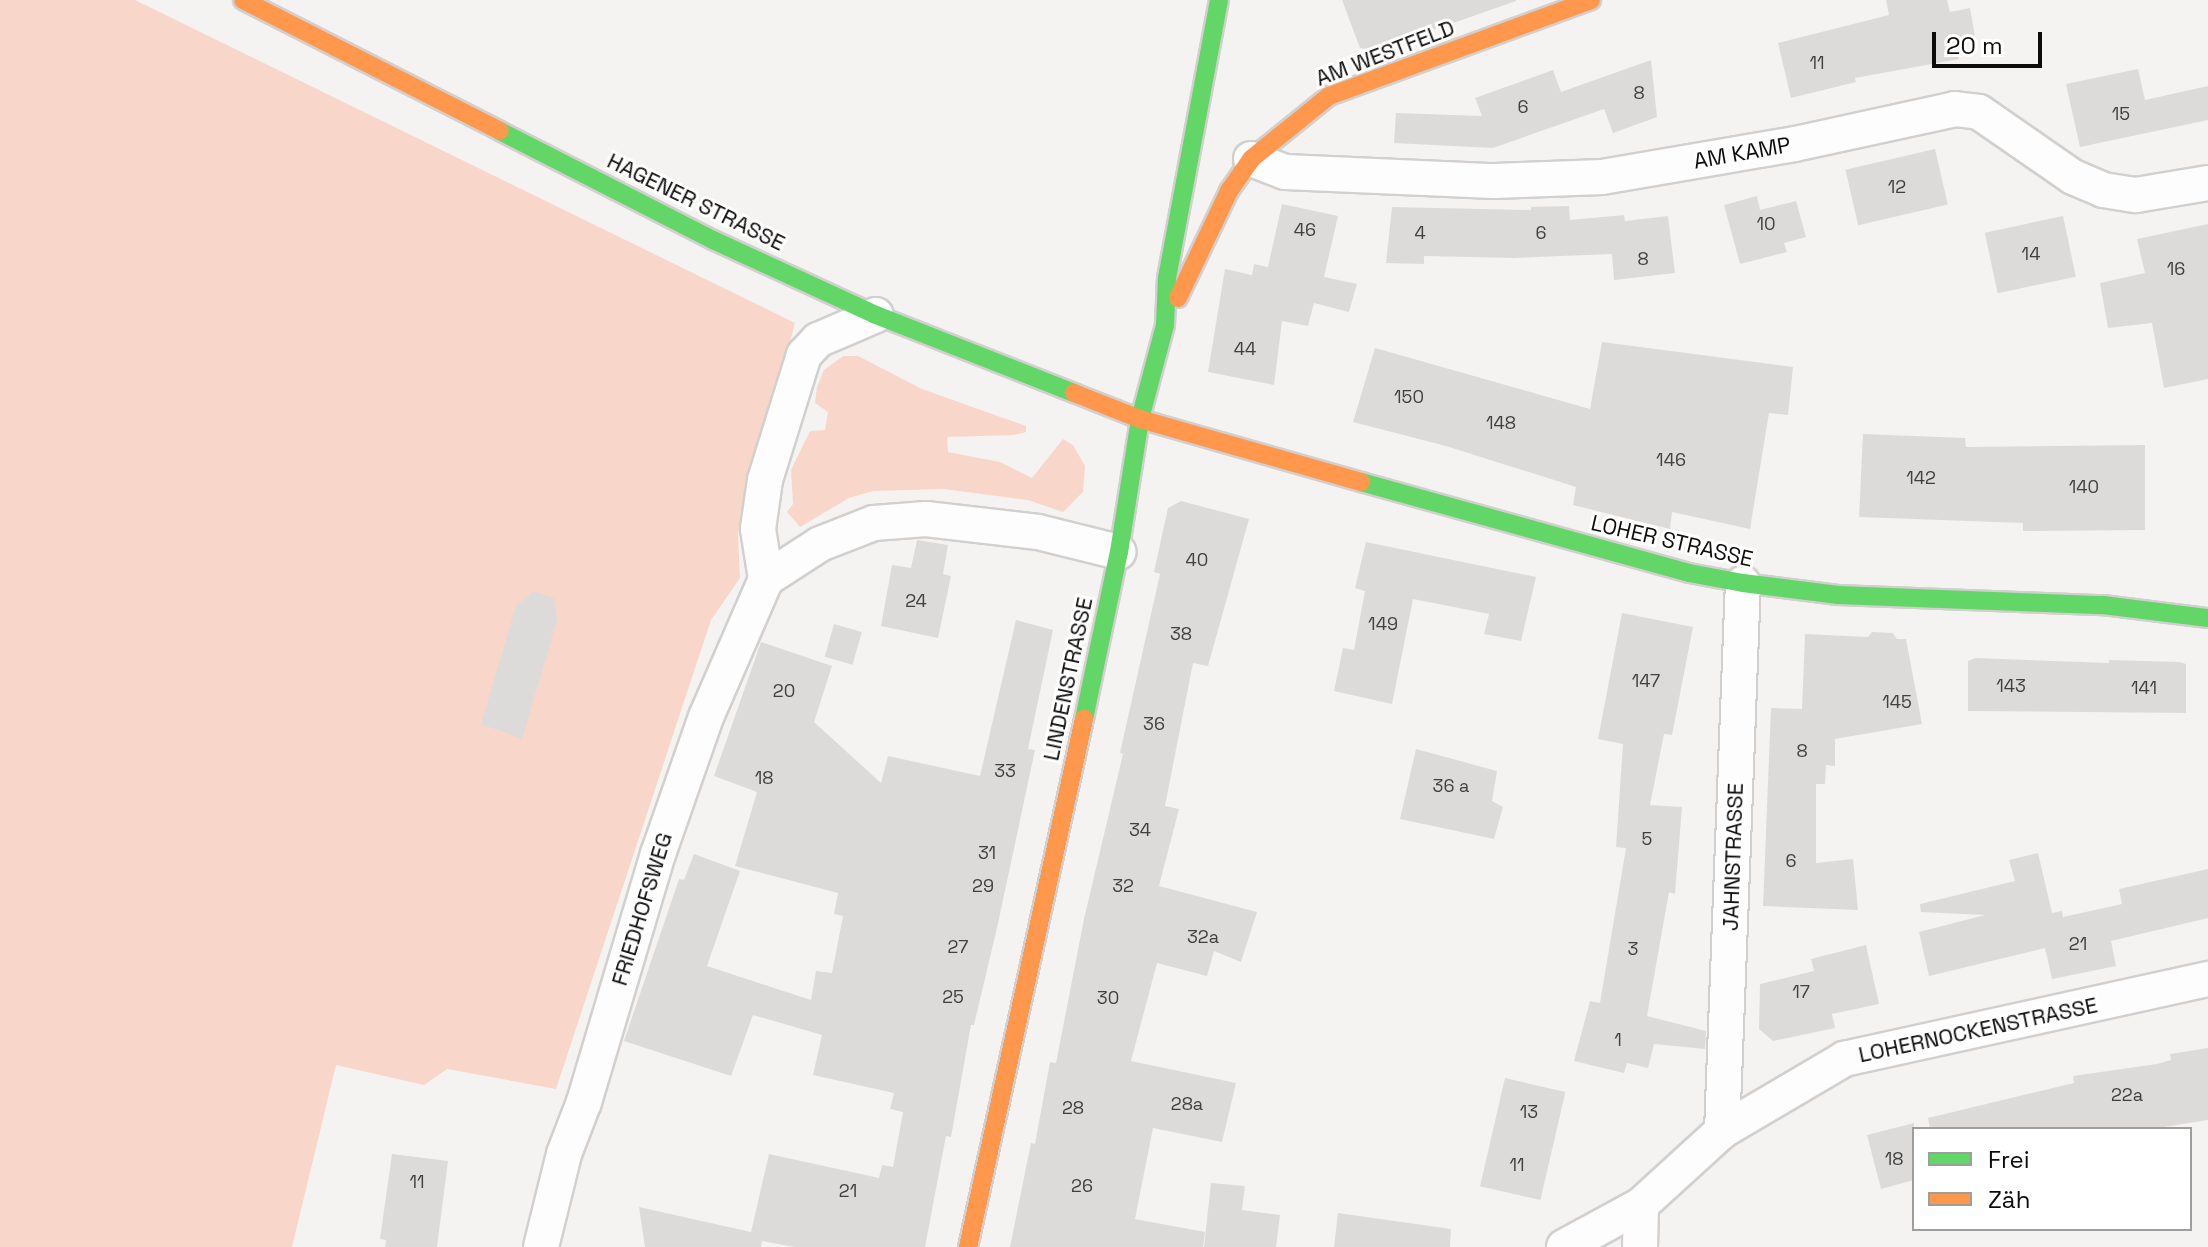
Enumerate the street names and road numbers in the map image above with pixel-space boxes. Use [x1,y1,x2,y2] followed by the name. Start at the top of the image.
[1312,14,1458,92] street label: AM WESTFELD
[1691,131,1793,175] street label: AM KAMP
[603,148,789,256] street label: HAGENER STRASSE
[1588,510,1756,572] street label: LOHER STRASSE
[1038,595,1098,763] street label: LINDENSTRASSE
[1717,783,1749,931] street label: JAHNSTRASSE
[606,829,678,989] street label: FRIEDHOFSWEG
[1856,992,2100,1068] street label: LOHERNOCKENSTRASSE

